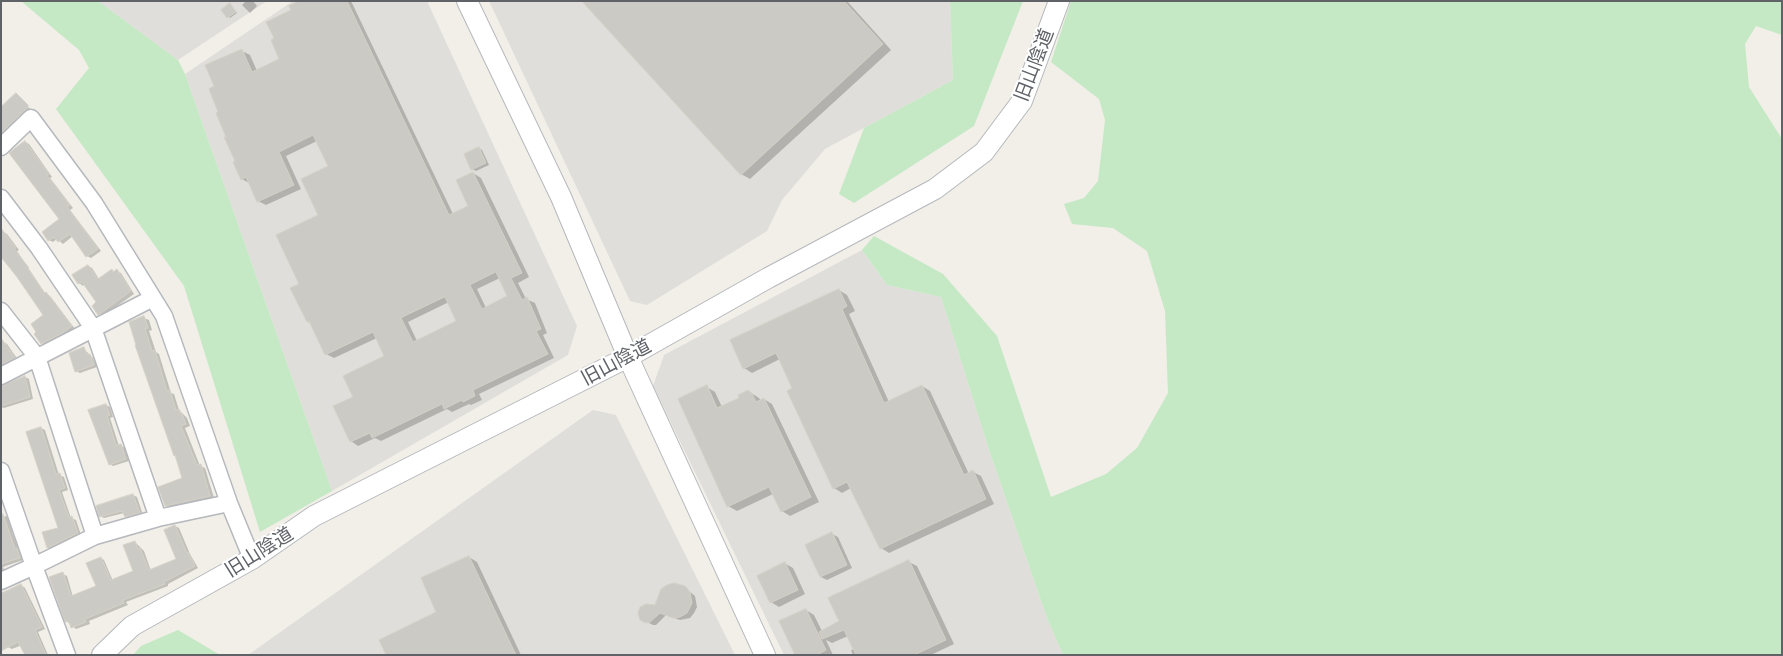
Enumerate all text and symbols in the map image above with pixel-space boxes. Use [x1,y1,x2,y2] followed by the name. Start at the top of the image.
[1010,25,1058,105] street label: 旧山陰道
[577,334,655,390] street label: 旧山陰道
[221,522,297,582] street label: 旧山陰道

